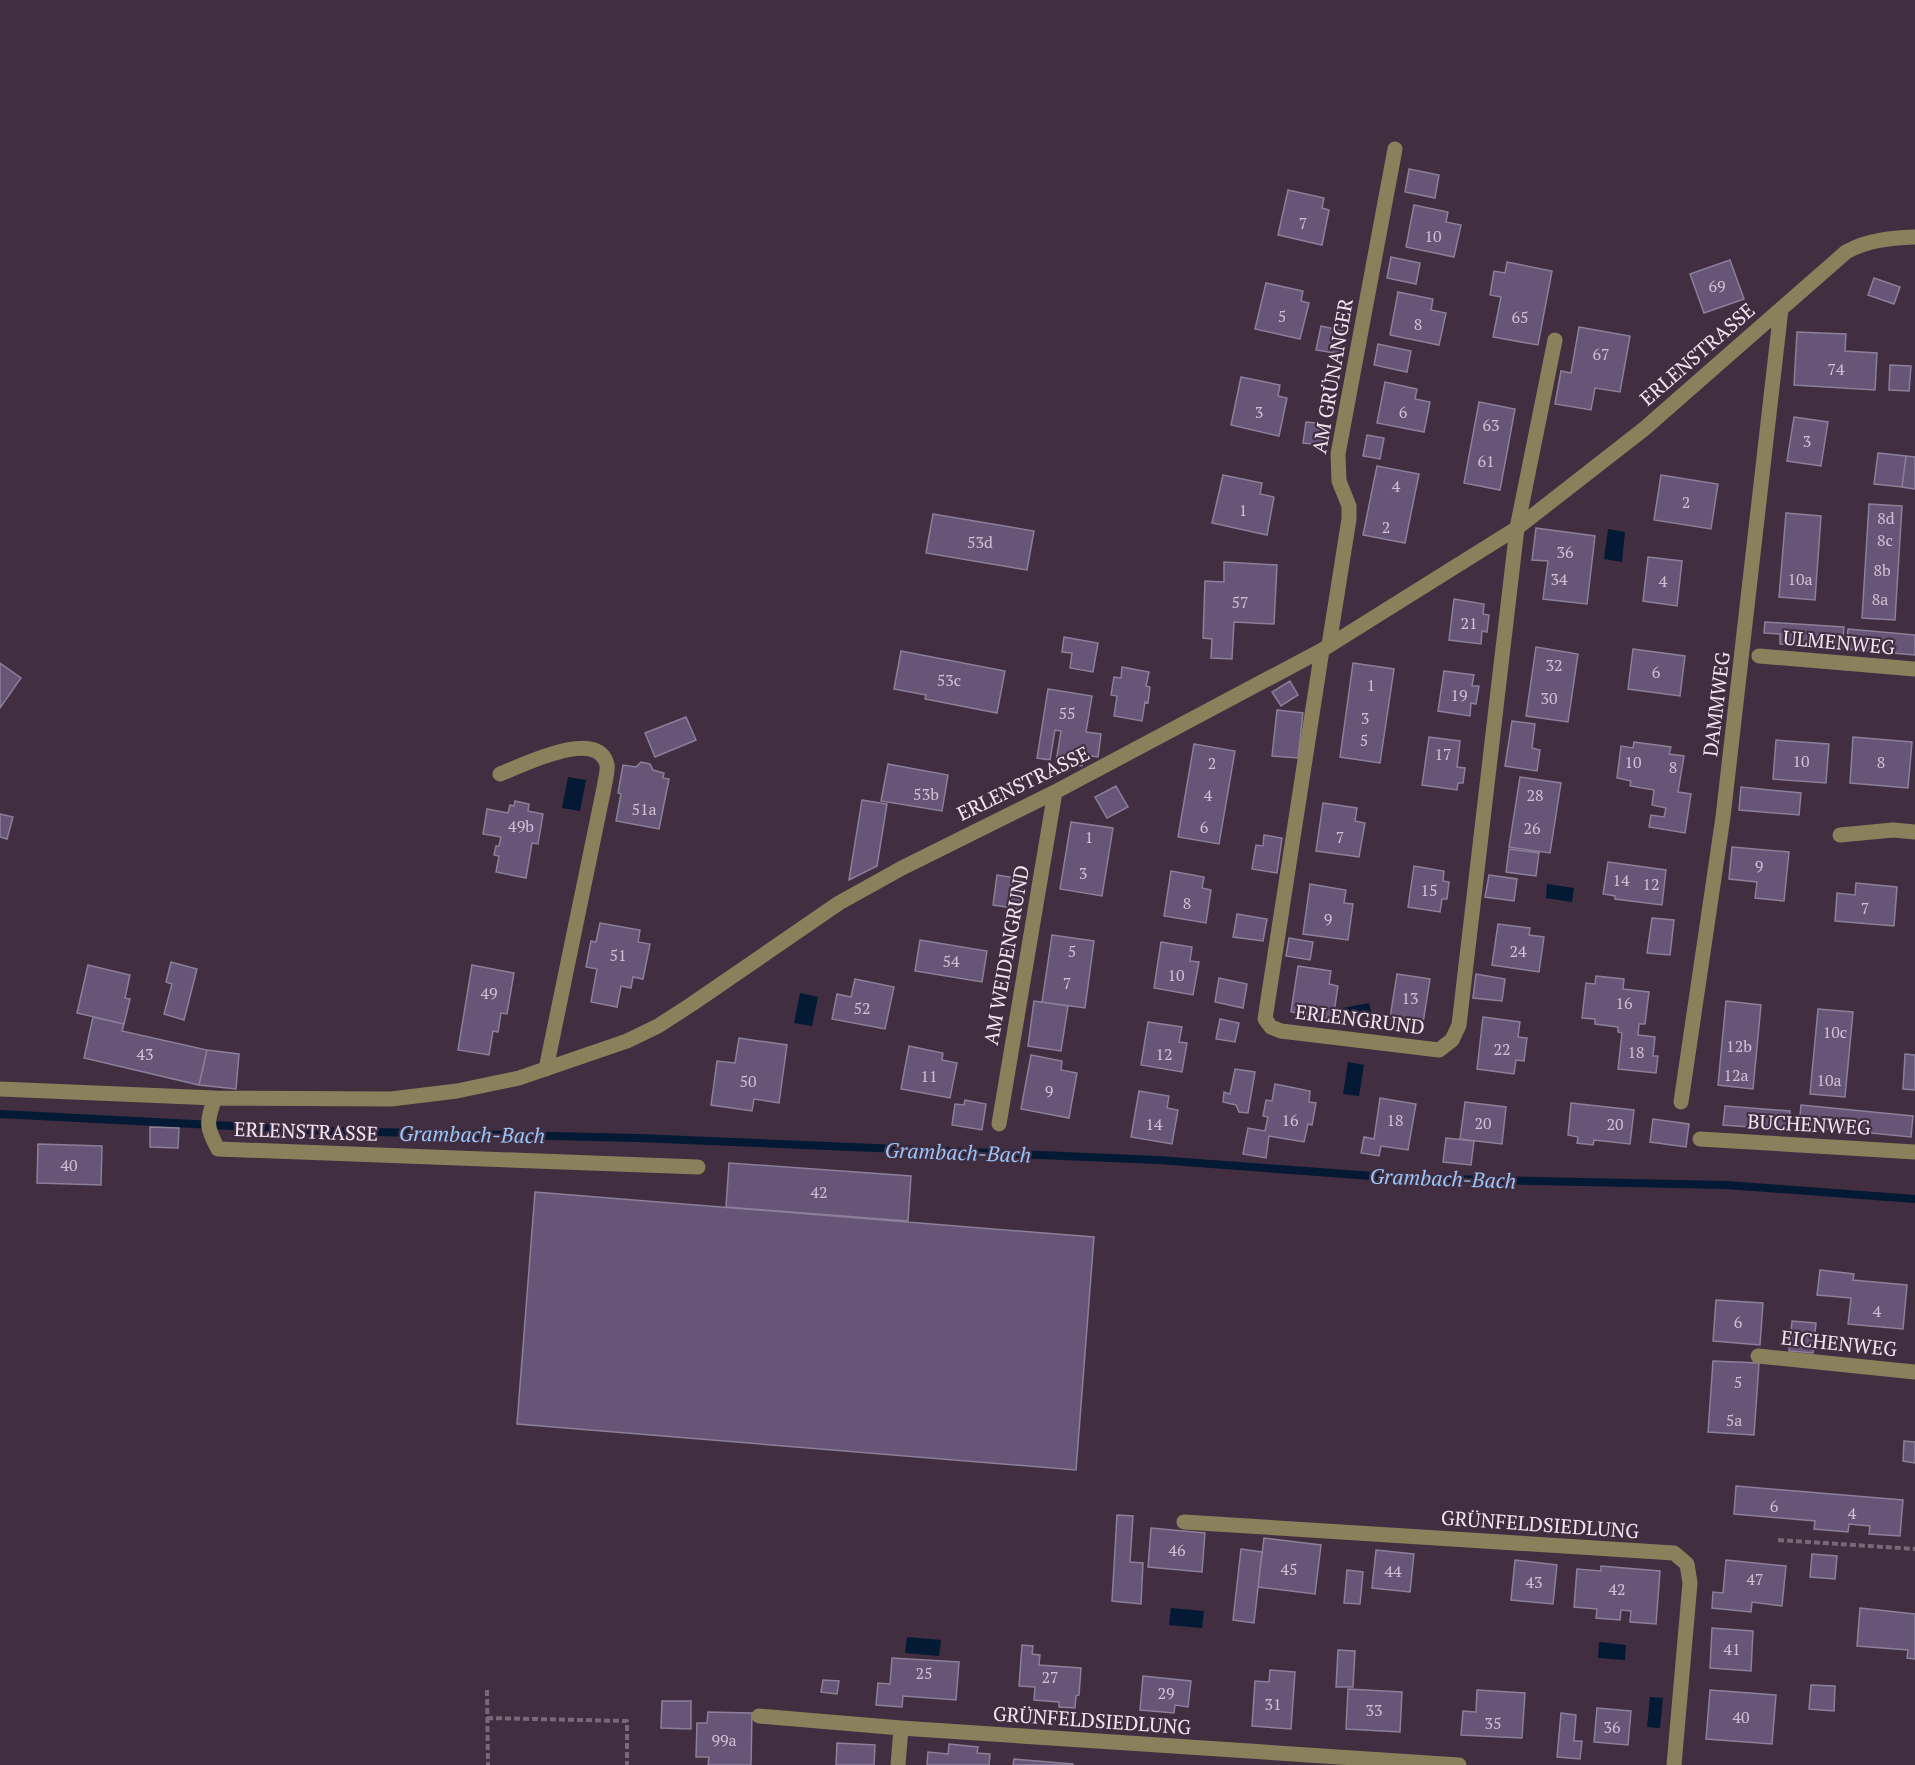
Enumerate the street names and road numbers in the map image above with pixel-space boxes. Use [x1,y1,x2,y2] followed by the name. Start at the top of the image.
[1305,296,1359,456] street label: AM GRÜNANGER
[1634,296,1760,412] street label: ERLENSTRASSE
[1782,624,1896,660] street label: ULMENWEG
[1696,650,1736,758] street label: DAMMWEG
[952,739,1094,827] street label: ERLENSTRASSE
[977,863,1035,1047] street label: AM WEIDENGRUND
[1294,998,1426,1040] street label: ERLENGRUND
[1747,1107,1872,1141] street label: BUCHENWEG
[233,1115,379,1147] street label: ERLENSTRASSE
[1780,1323,1899,1363] street label: EICHENWEG
[1440,1504,1640,1544] street label: GRÜNFELDSIEDLUNG
[992,1700,1192,1740] street label: GRÜNFELDSIEDLUNG

